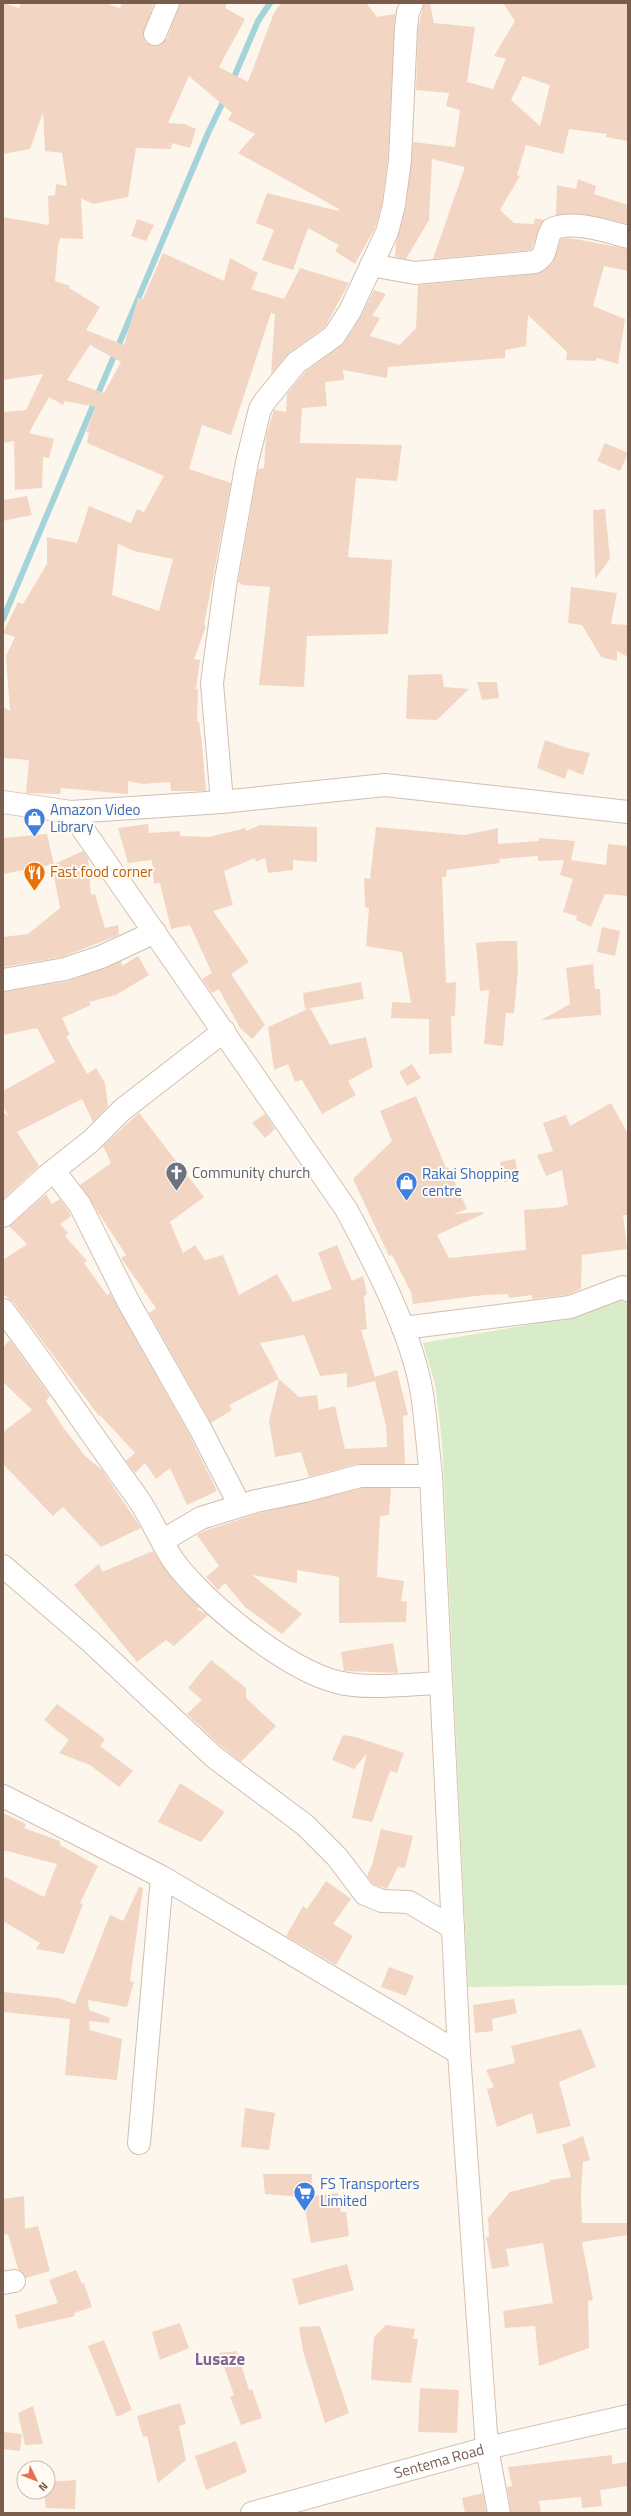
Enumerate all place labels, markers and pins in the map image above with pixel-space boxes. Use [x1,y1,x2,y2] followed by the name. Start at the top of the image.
[50,798,141,838] place label: Amazon Video Library
[22,806,48,839] shop icon: Amazon Video Library
[22,859,48,892] restaurant icon: Fast food corner
[50,860,153,883] place label: Fast food corner
[164,1160,190,1193] church icon: Community church
[192,1161,310,1184] place label: Community church
[422,1162,519,1202] place label: Rakai Shopping centre
[393,1170,419,1203] shop icon: Rakai Shopping centre
[320,2172,420,2212] place label: FS Transporters Limited
[291,2180,317,2213] supermarket icon: FS Transporters Limited

